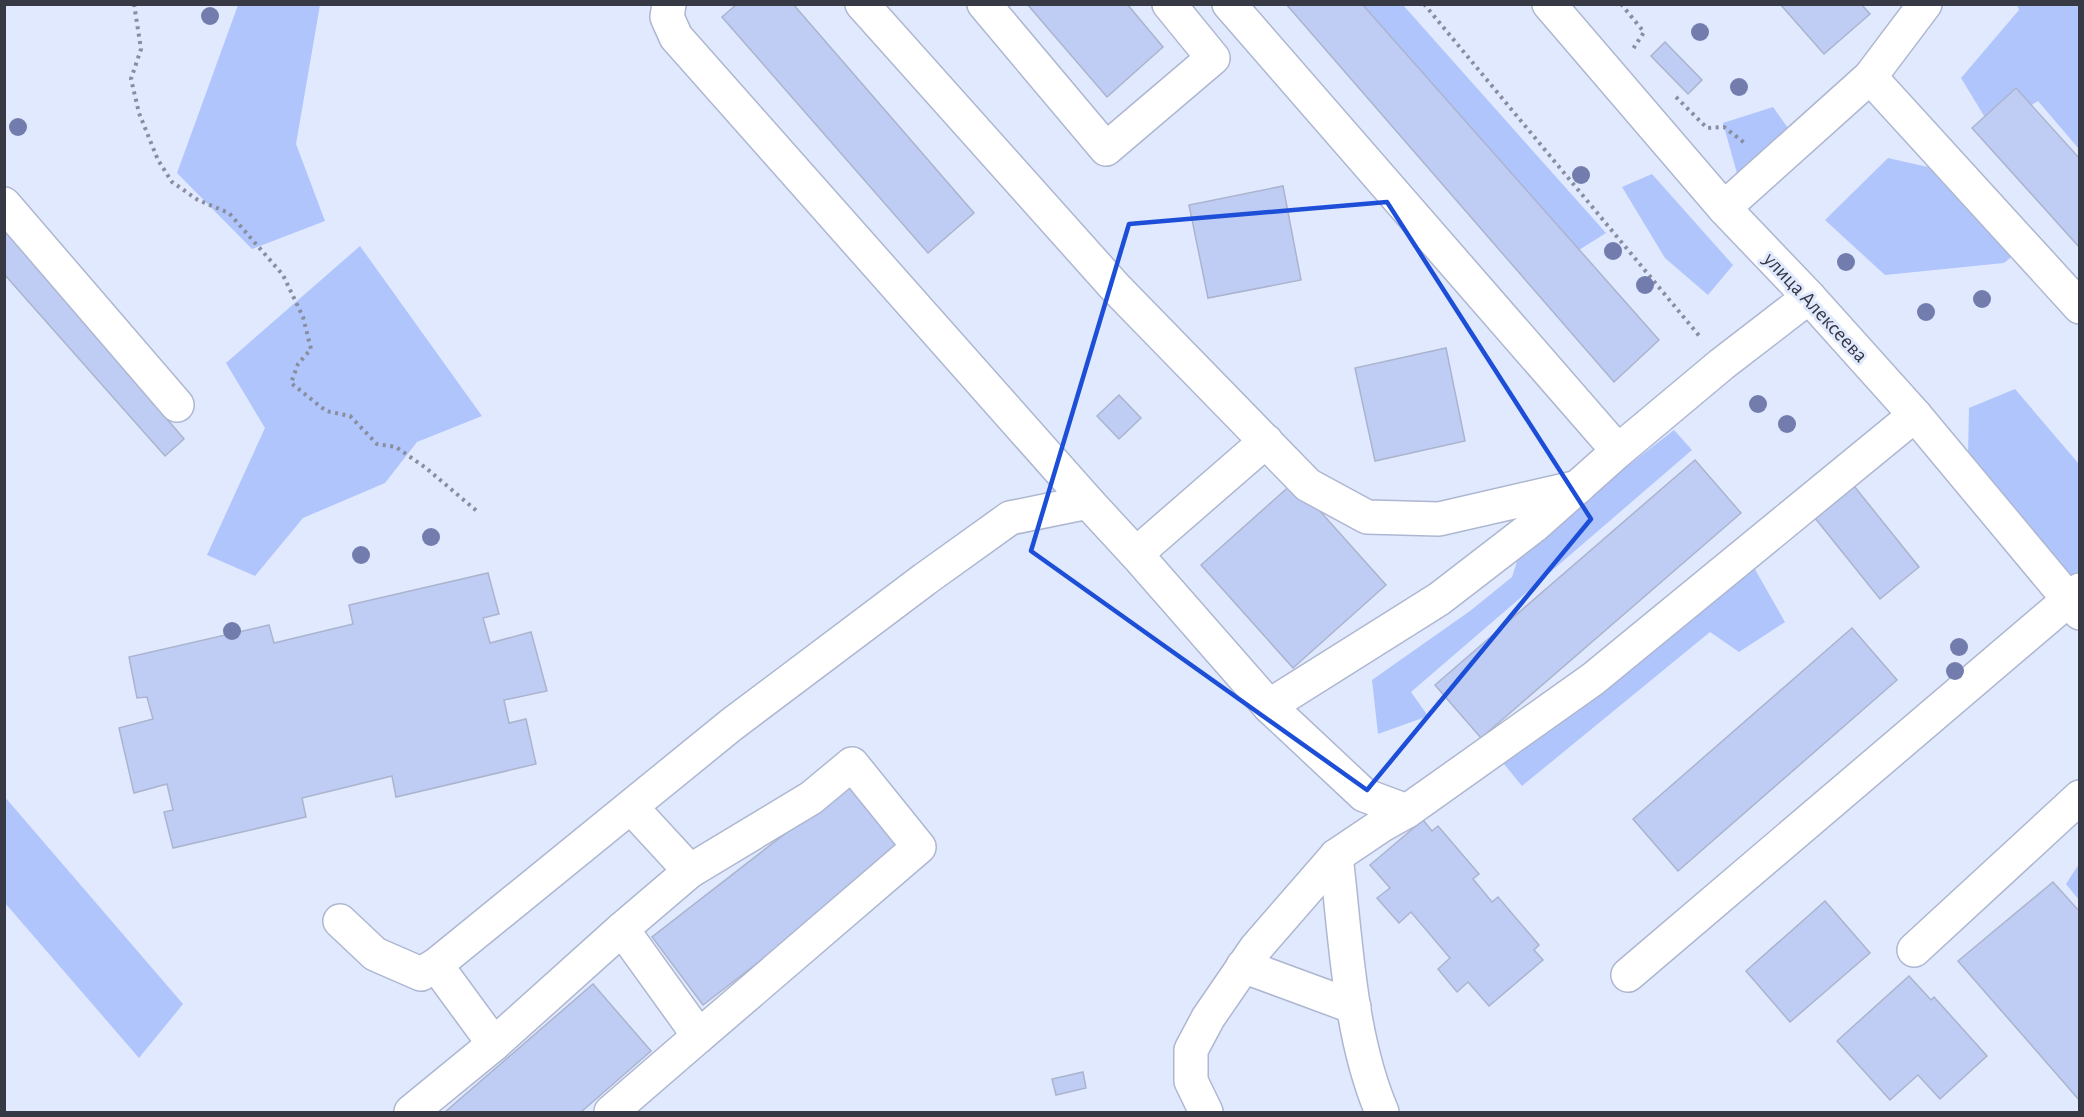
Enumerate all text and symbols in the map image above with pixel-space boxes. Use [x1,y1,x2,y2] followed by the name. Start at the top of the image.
[1759,248,1872,367] street label: улица Алексеева

